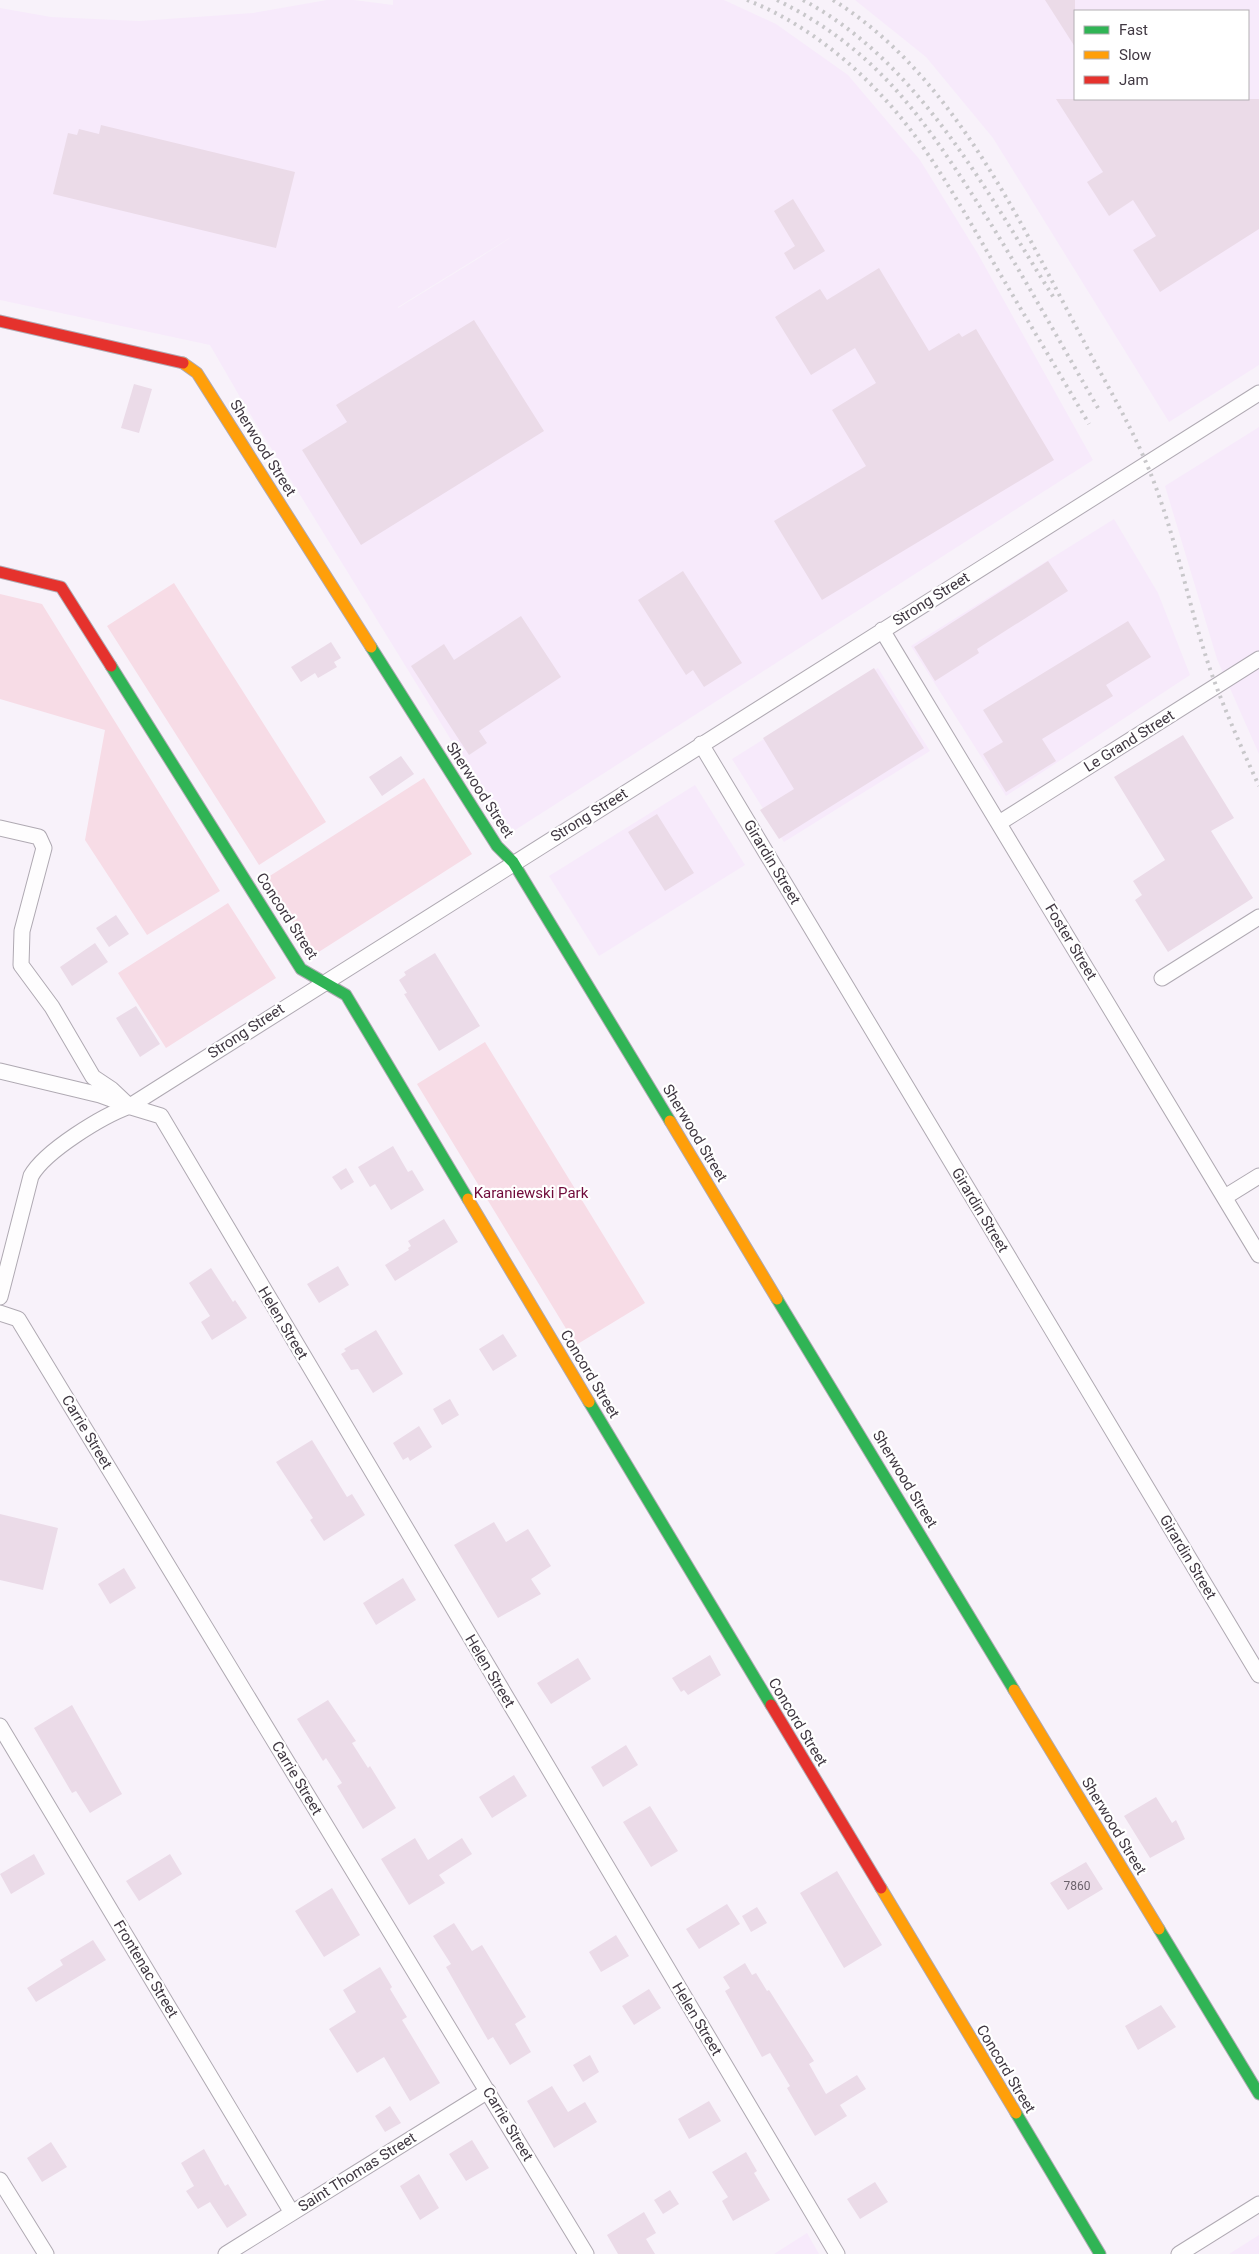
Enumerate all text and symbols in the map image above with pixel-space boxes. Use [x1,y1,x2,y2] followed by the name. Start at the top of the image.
[1074,10,1249,100] legend
[1119,21,1148,39] text: Fast
[1119,46,1151,64] text: Slow
[1119,71,1149,89] text: Jam
[226,396,300,500] street label: Sherwood Street
[889,568,973,630] street label: Strong Street
[1081,706,1177,776] street label: Le Grand Street
[442,739,518,841] street label: Sherwood Street
[547,784,631,846] street label: Strong Street
[740,816,804,908] street label: Girardin Street
[252,869,322,963] street label: Concord Street
[1041,901,1101,983] street label: Foster Street
[204,1000,288,1062] street label: Strong Street
[659,1081,731,1185] street label: Sherwood Street
[948,1164,1012,1256] street label: Girardin Street
[474,1184,589,1202] park label: Karaniewski Park
[254,1283,312,1363] street label: Helen Street
[557,1327,623,1421] street label: Concord Street
[58,1392,116,1472] street label: Carrie Street
[869,1427,941,1531] street label: Sherwood Street
[1156,1511,1220,1603] street label: Girardin Street
[461,1631,519,1711] street label: Helen Street
[765,1675,831,1769] street label: Concord Street
[268,1738,326,1818] street label: Carrie Street
[1078,1774,1150,1878] street label: Sherwood Street
[1064,1879,1091,1893] house number: 7860
[110,1917,182,2021] street label: Frontenac Street
[668,1979,726,2059] street label: Helen Street
[973,2022,1039,2116] street label: Concord Street
[479,2084,537,2164] street label: Carrie Street
[295,2128,419,2216] street label: Saint Thomas Street

